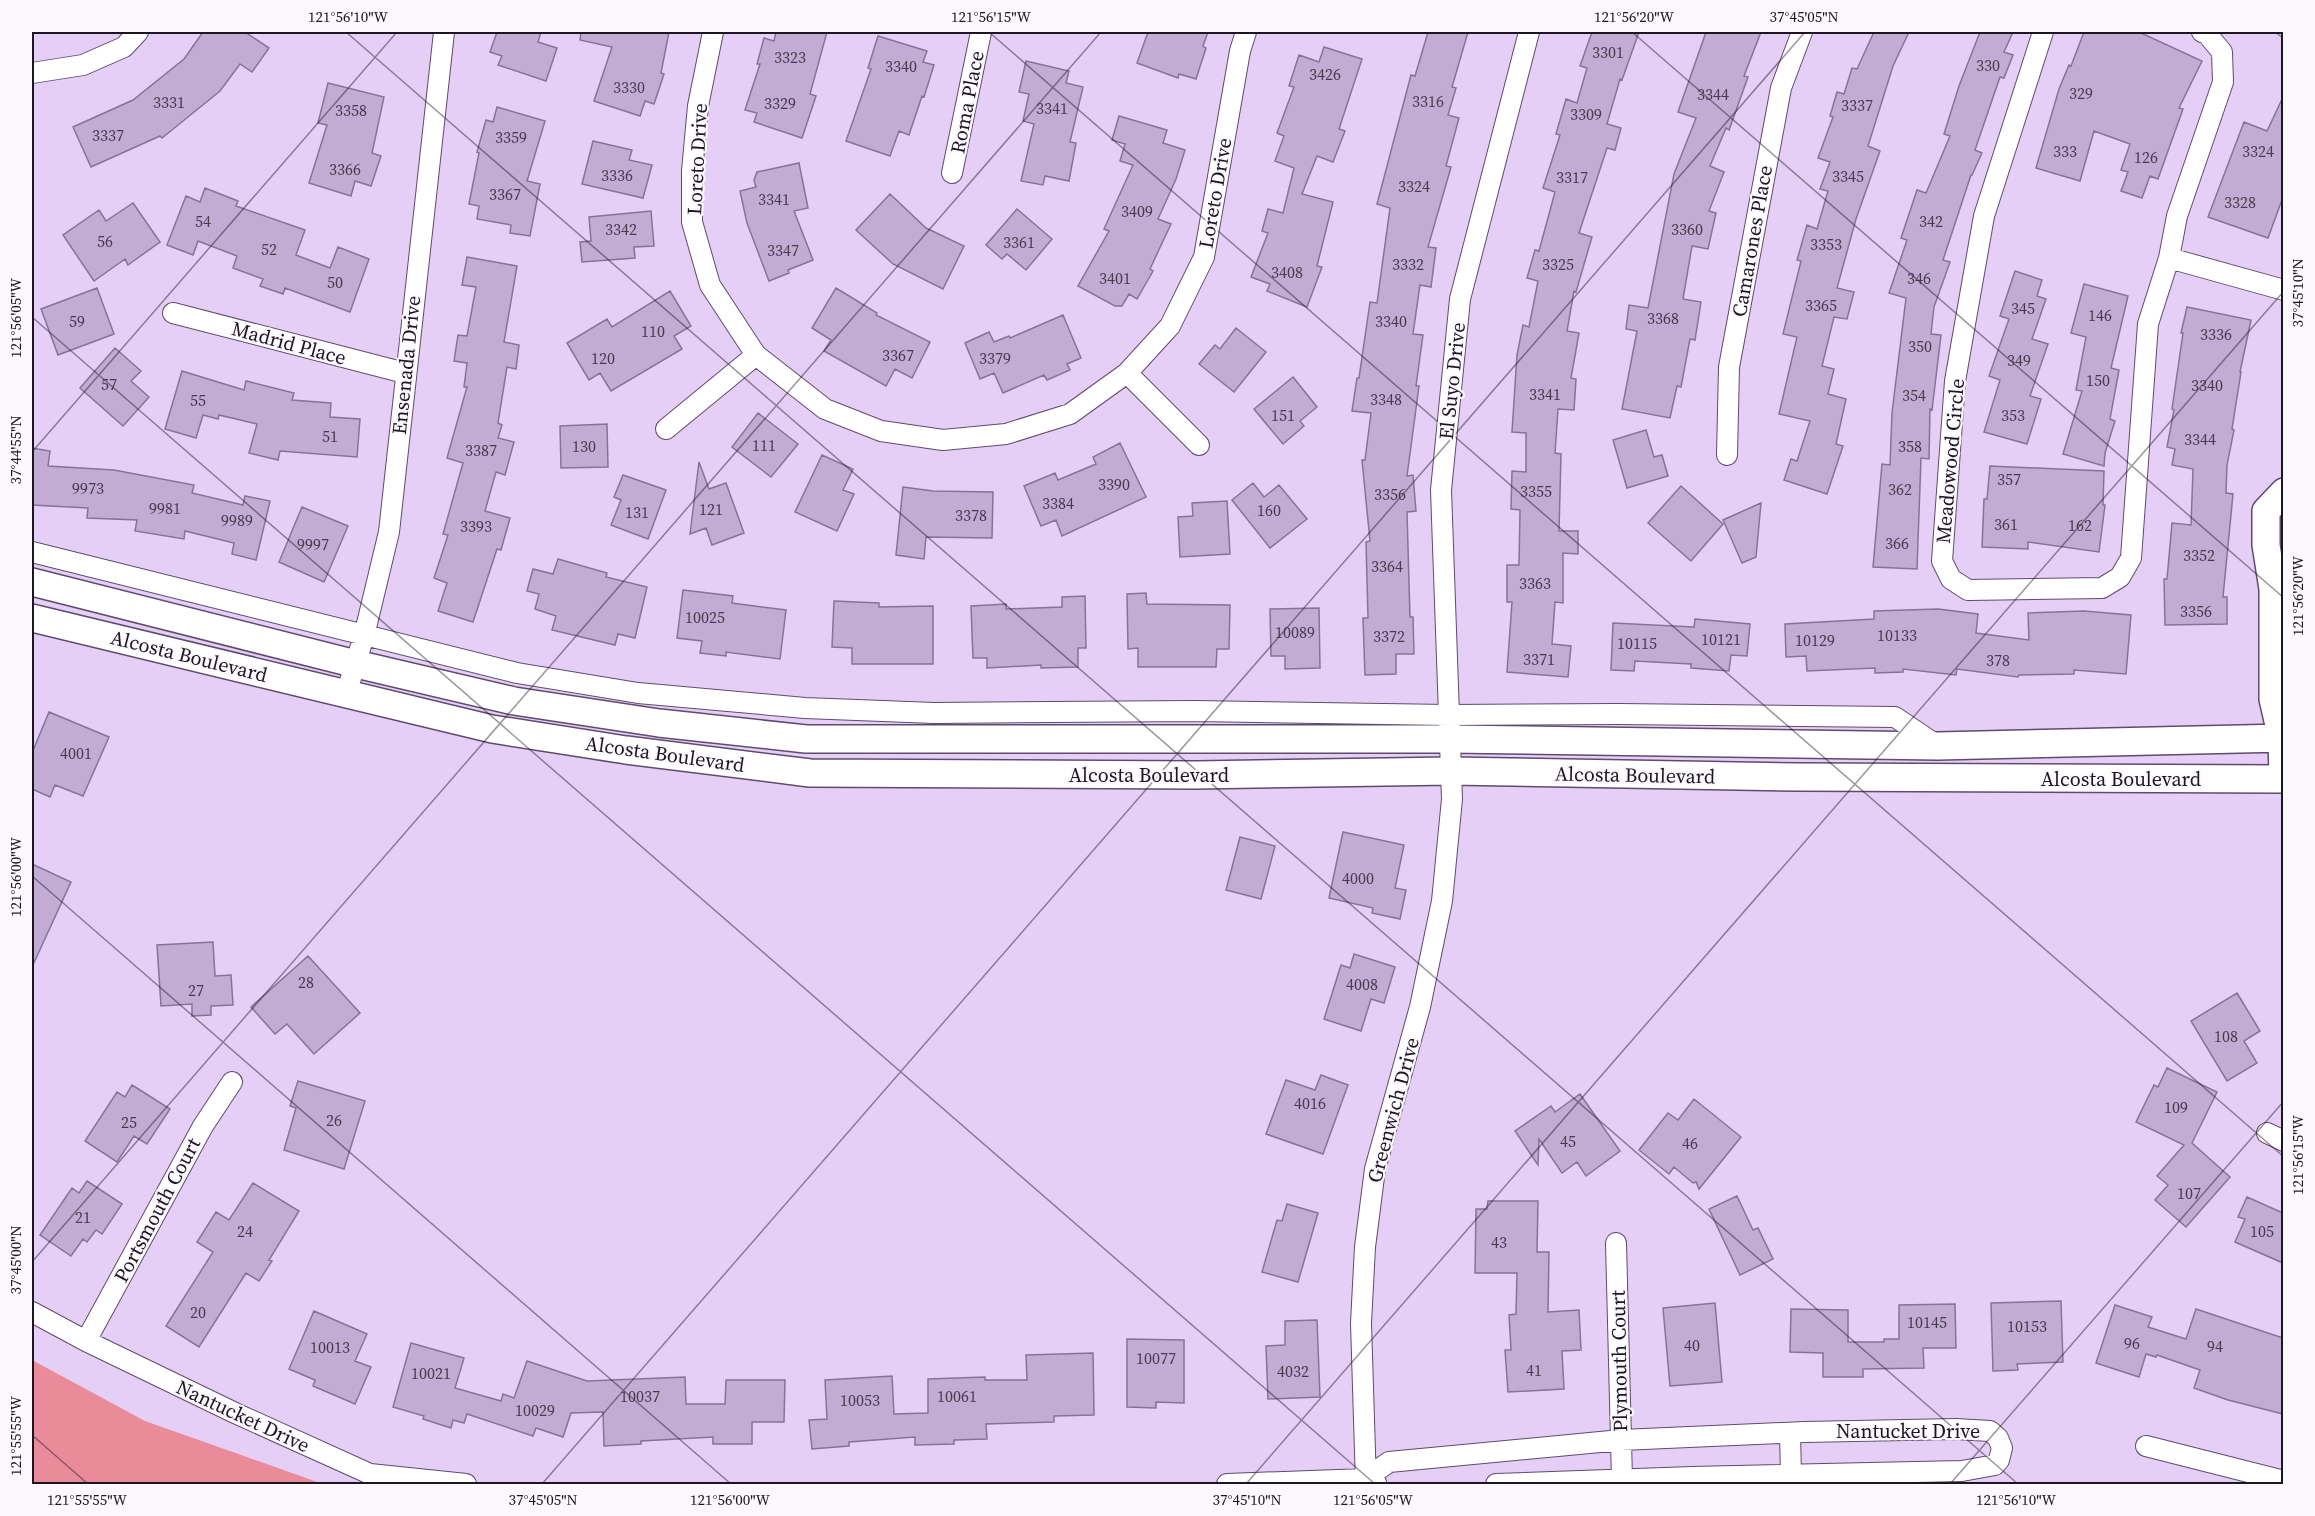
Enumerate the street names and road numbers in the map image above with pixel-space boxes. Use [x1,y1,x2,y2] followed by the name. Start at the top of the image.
[943,48,991,156] street label: Roma Place
[680,102,714,216] street label: Loreto Drive
[1192,136,1238,250] street label: Loreto Drive
[1725,163,1779,319] street label: Camarones Place
[385,294,427,436] street label: Ensenada Drive
[229,314,349,372] street label: Madrid Place
[1432,321,1472,441] street label: El Suyo Drive
[1929,377,1971,545] street label: Meadowood Circle
[108,623,271,689] street label: Alcosta Boulevard
[584,729,747,779] street label: Alcosta Boulevard
[1555,760,1716,790] street label: Alcosta Boulevard
[1069,761,1230,789] street label: Alcosta Boulevard
[2041,765,2202,793] street label: Alcosta Boulevard
[1360,1034,1426,1186] street label: Greenwich Drive
[107,1132,207,1287] street label: Portsmouth Court
[1604,1289,1634,1432] street label: Plymouth Court
[172,1373,314,1459] street label: Nantucket Drive
[1836,1417,1980,1445] street label: Nantucket Drive

